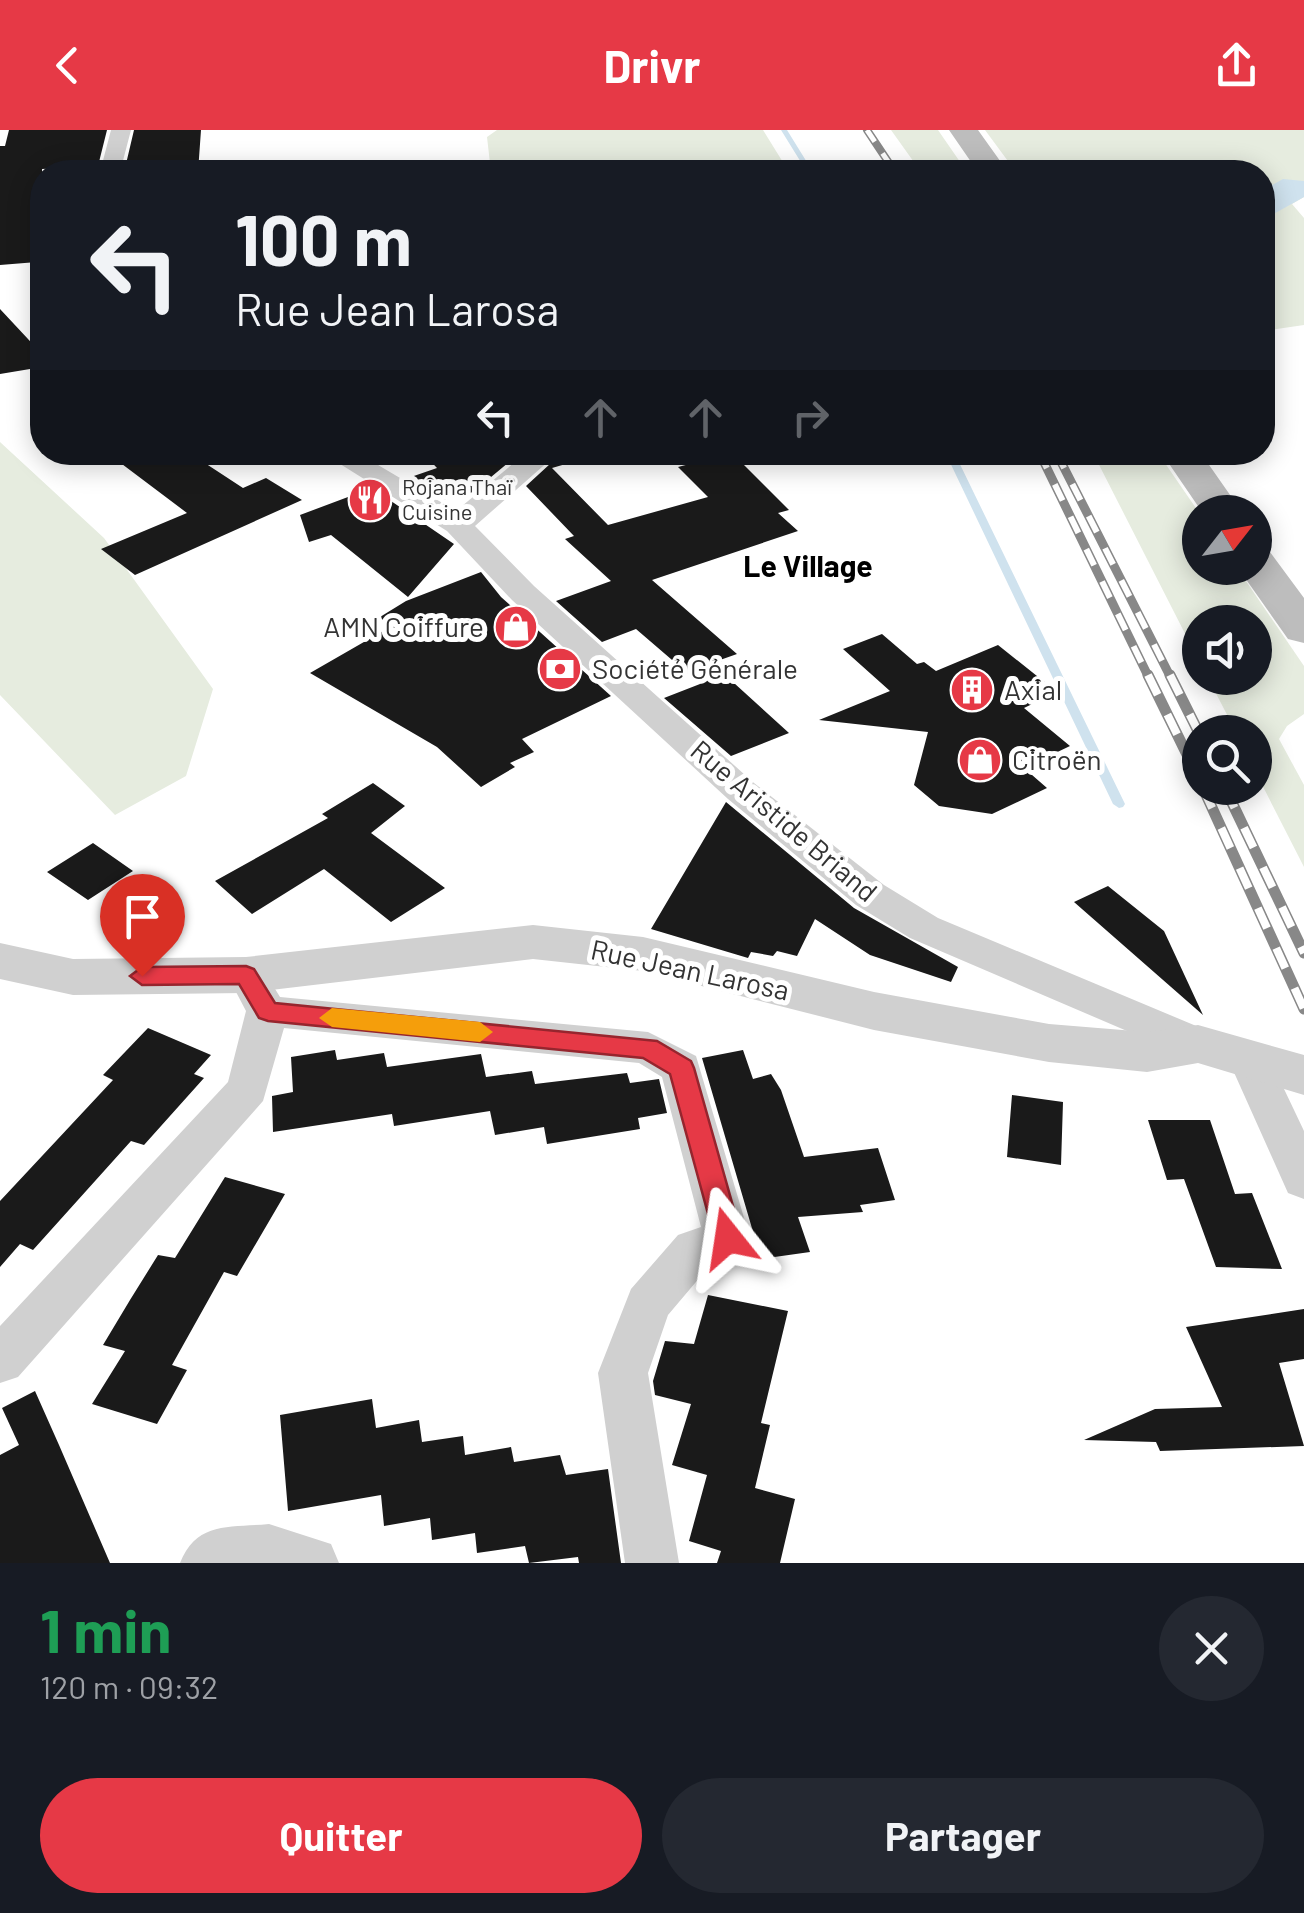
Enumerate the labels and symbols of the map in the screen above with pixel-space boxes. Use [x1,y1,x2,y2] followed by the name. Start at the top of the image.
[402,473,513,524] place label: Rojana Thaï Cuisine
[347,477,393,523] restaurant icon: Rojana Thaï Cuisine
[1182,495,1272,585] north arrow
[743,547,873,583] district label: Le Village
[493,604,539,650] shop icon: AMN Coiffure
[323,609,484,643] place label: AMN Coiffure
[537,646,583,692] bank icon: Société Générale
[592,651,798,685] place label: Société Générale
[949,667,995,713] building icon: Axial
[1004,672,1062,706] place label: Axial
[684,732,885,908] street label: Rue Aristide Briand
[957,737,1003,783] shop icon: Citroën
[1012,742,1102,776] place label: Citroën
[100,874,185,977] pin
[588,931,792,1007] street label: Rue Jean Larosa
[676,1186,780,1290] position arrow

